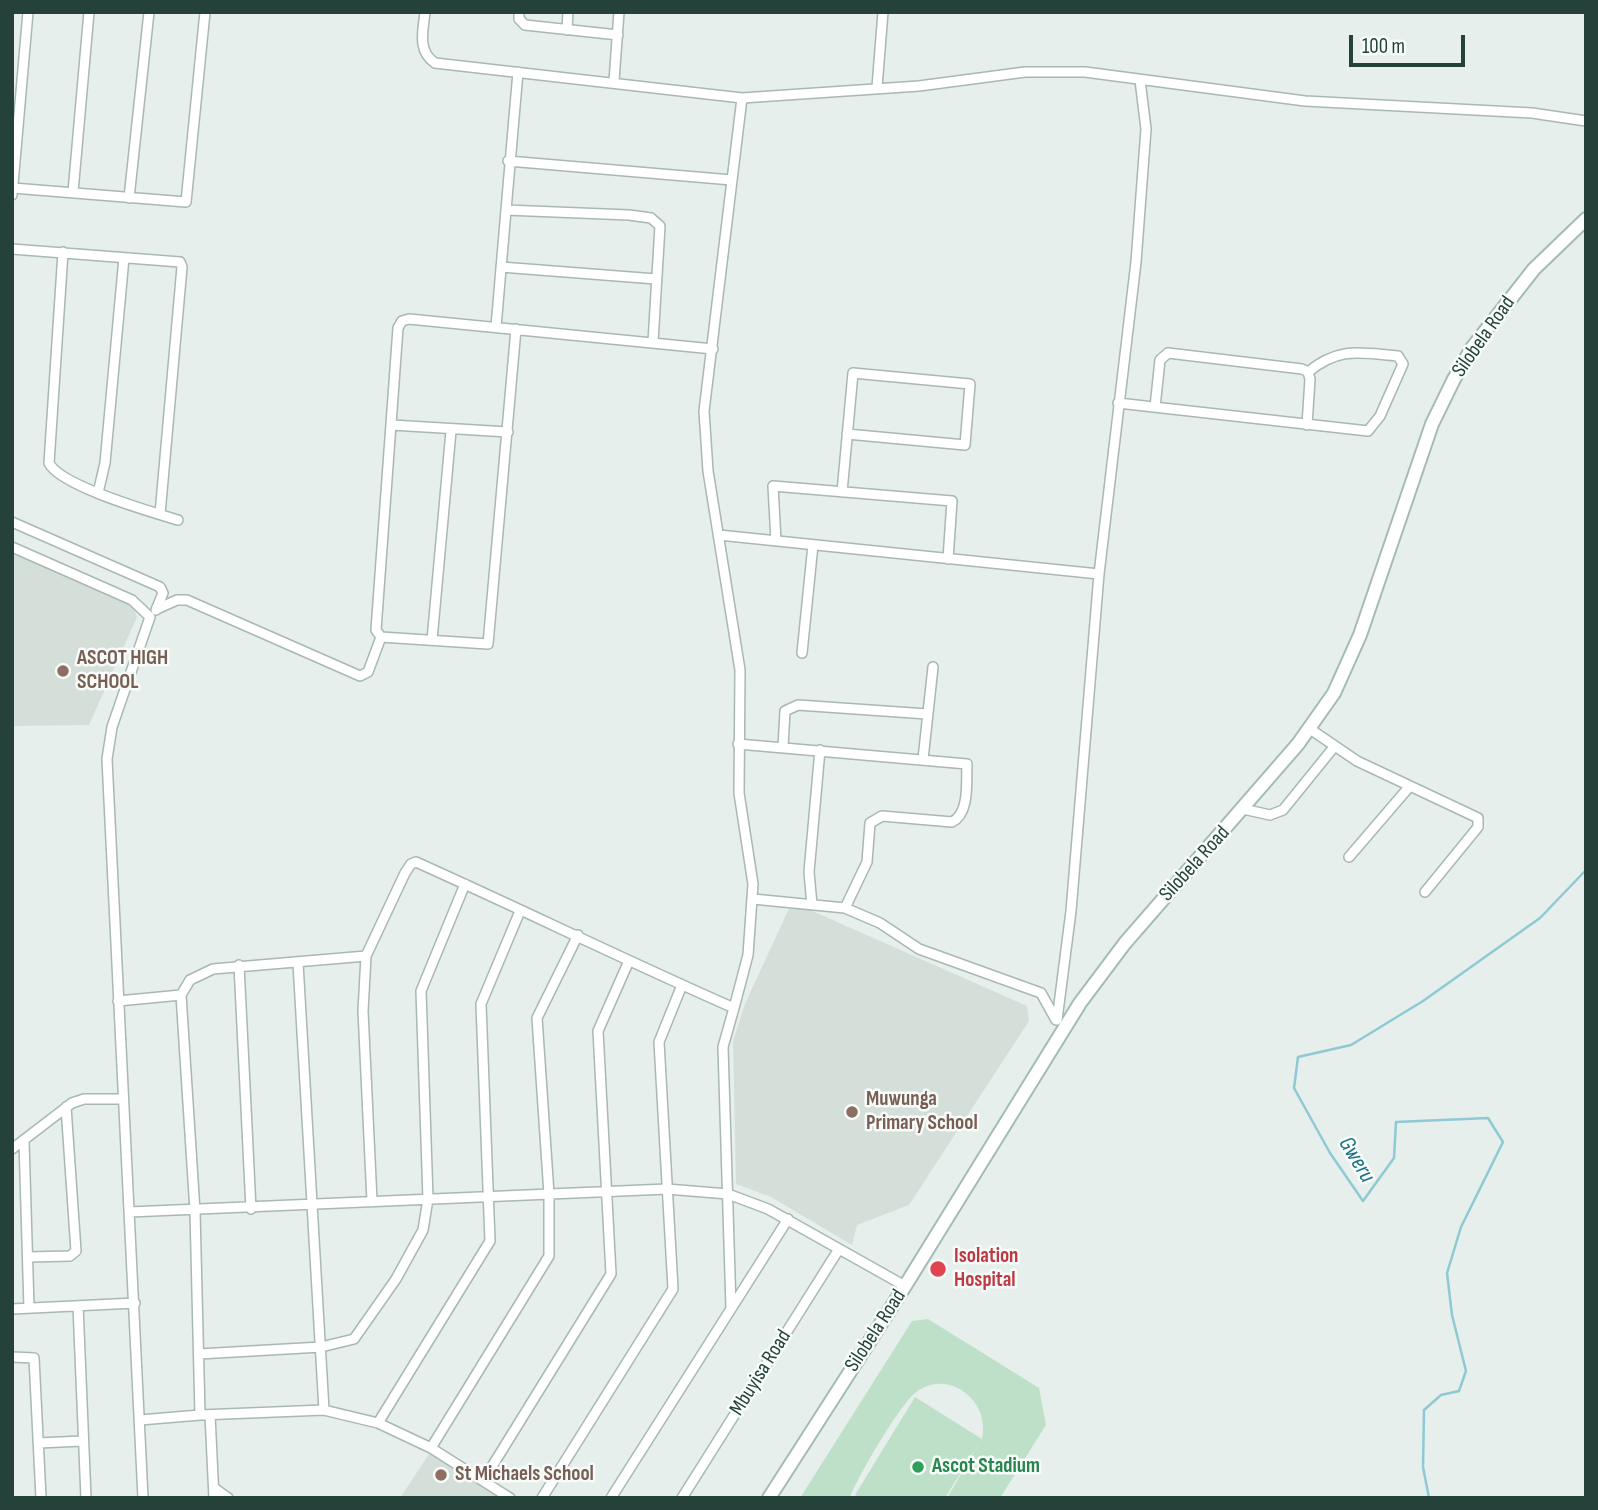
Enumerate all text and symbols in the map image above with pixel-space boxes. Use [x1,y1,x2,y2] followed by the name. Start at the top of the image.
[1353,21,1468,65] scale bar
[1362,34,1405,59] text: 100 m
[1447,292,1521,382] street label: Silobela Road
[77,646,168,696] place label: ASCOT HIGH SCHOOL
[55,663,71,679] marker: ASCOT HIGH SCHOOL
[1155,821,1235,907] street label: Silobela Road
[866,1087,978,1137] place label: Muwunga Primary School
[844,1104,860,1120] marker: Muwunga Primary School
[1332,1132,1380,1188] water label: Gweru
[954,1244,1018,1294] place label: Isolation Hospital
[928,1259,948,1279] marker: Isolation Hospital
[840,1285,912,1377] street label: Silobela Road
[725,1326,797,1420] street label: Mbuyisa Road
[932,1454,1040,1480] place label: Ascot Stadium
[910,1459,926,1475] marker: Ascot Stadium
[455,1462,594,1488] place label: St Michaels School
[433,1467,449,1483] marker: St Michaels School

